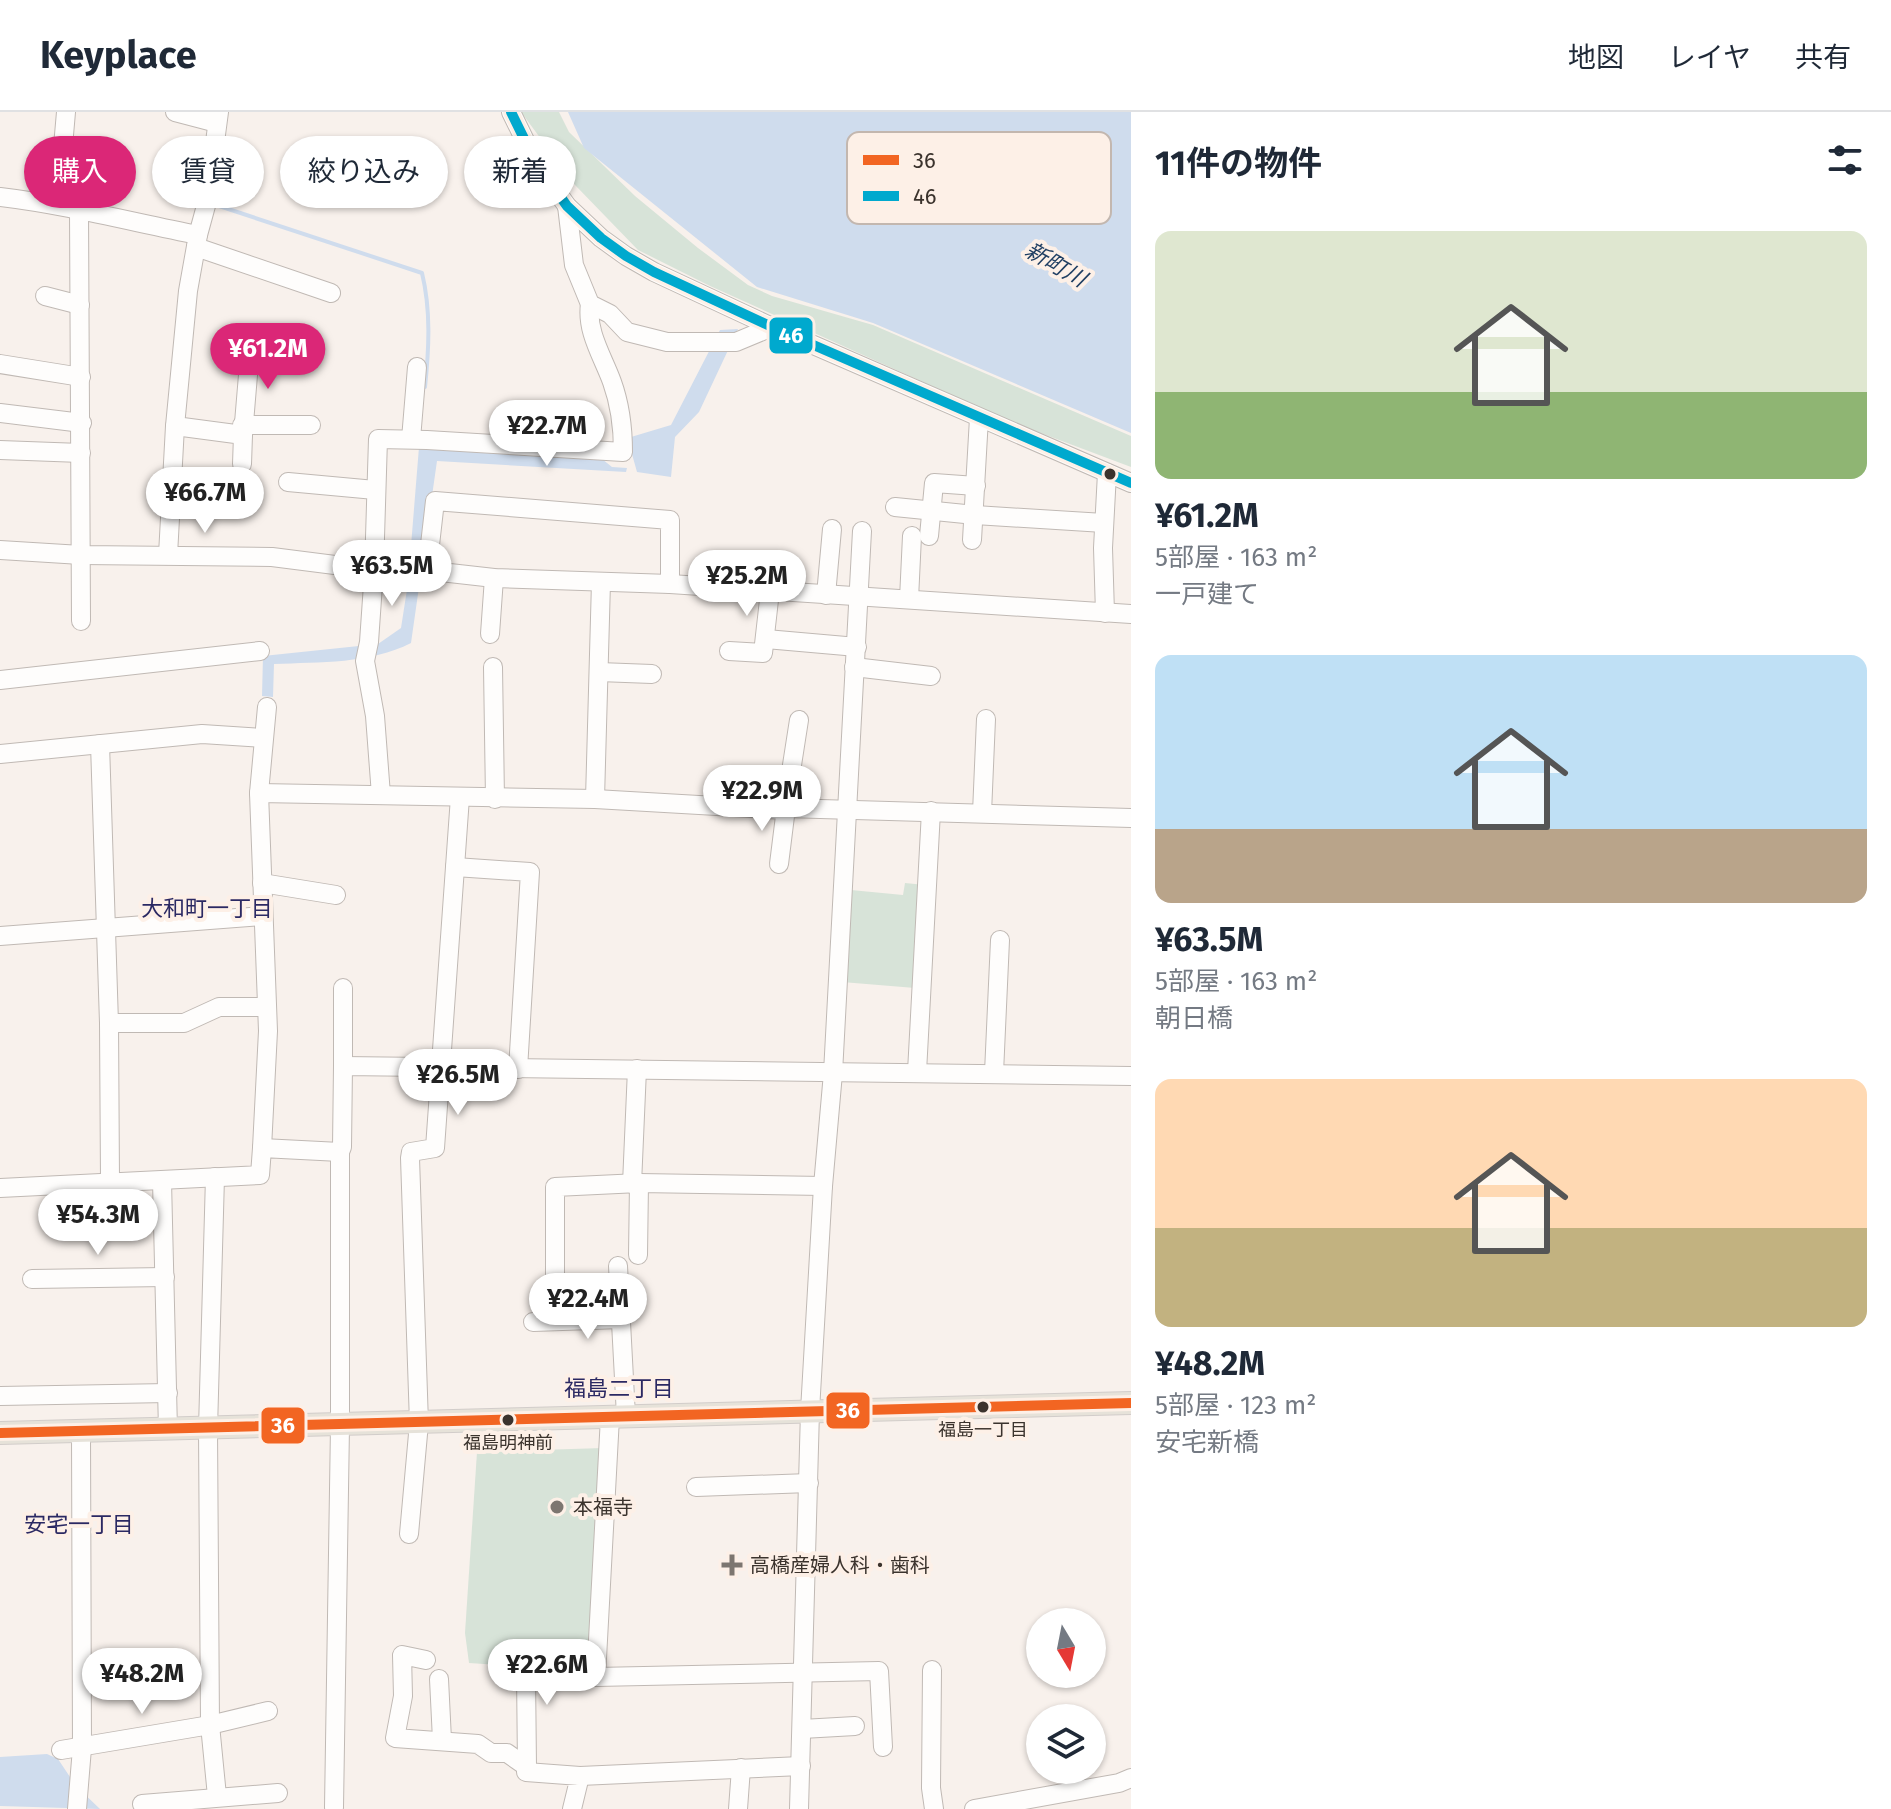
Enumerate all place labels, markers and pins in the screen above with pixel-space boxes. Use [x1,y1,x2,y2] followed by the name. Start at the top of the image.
[203,323,333,391] pin: ¥61.2M
[482,400,612,468] pin: ¥22.7M
[1102,466,1118,482] unlabelled marker
[140,467,270,535] pin: ¥66.7M
[327,540,457,608] pin: ¥63.5M
[682,550,812,618] pin: ¥25.2M
[697,765,827,833] pin: ¥22.9M
[393,1049,523,1117] pin: ¥26.5M
[33,1189,163,1257] pin: ¥54.3M
[523,1273,653,1341] pin: ¥22.4M
[975,1399,991,1415] marker: 福島一丁目
[500,1412,516,1428] marker: 福島明神前
[938,1419,1028,1441] place label: 福島一丁目
[463,1432,553,1454] place label: 福島明神前
[573,1495,633,1519] place label: 本福寺
[548,1498,566,1516] marker: 本福寺
[750,1553,930,1577] place label: 高橋産婦人科・歯科
[721,1554,743,1576] marker: 高橋産婦人科・歯科
[482,1639,612,1707] pin: ¥22.6M
[77,1648,207,1716] pin: ¥48.2M

